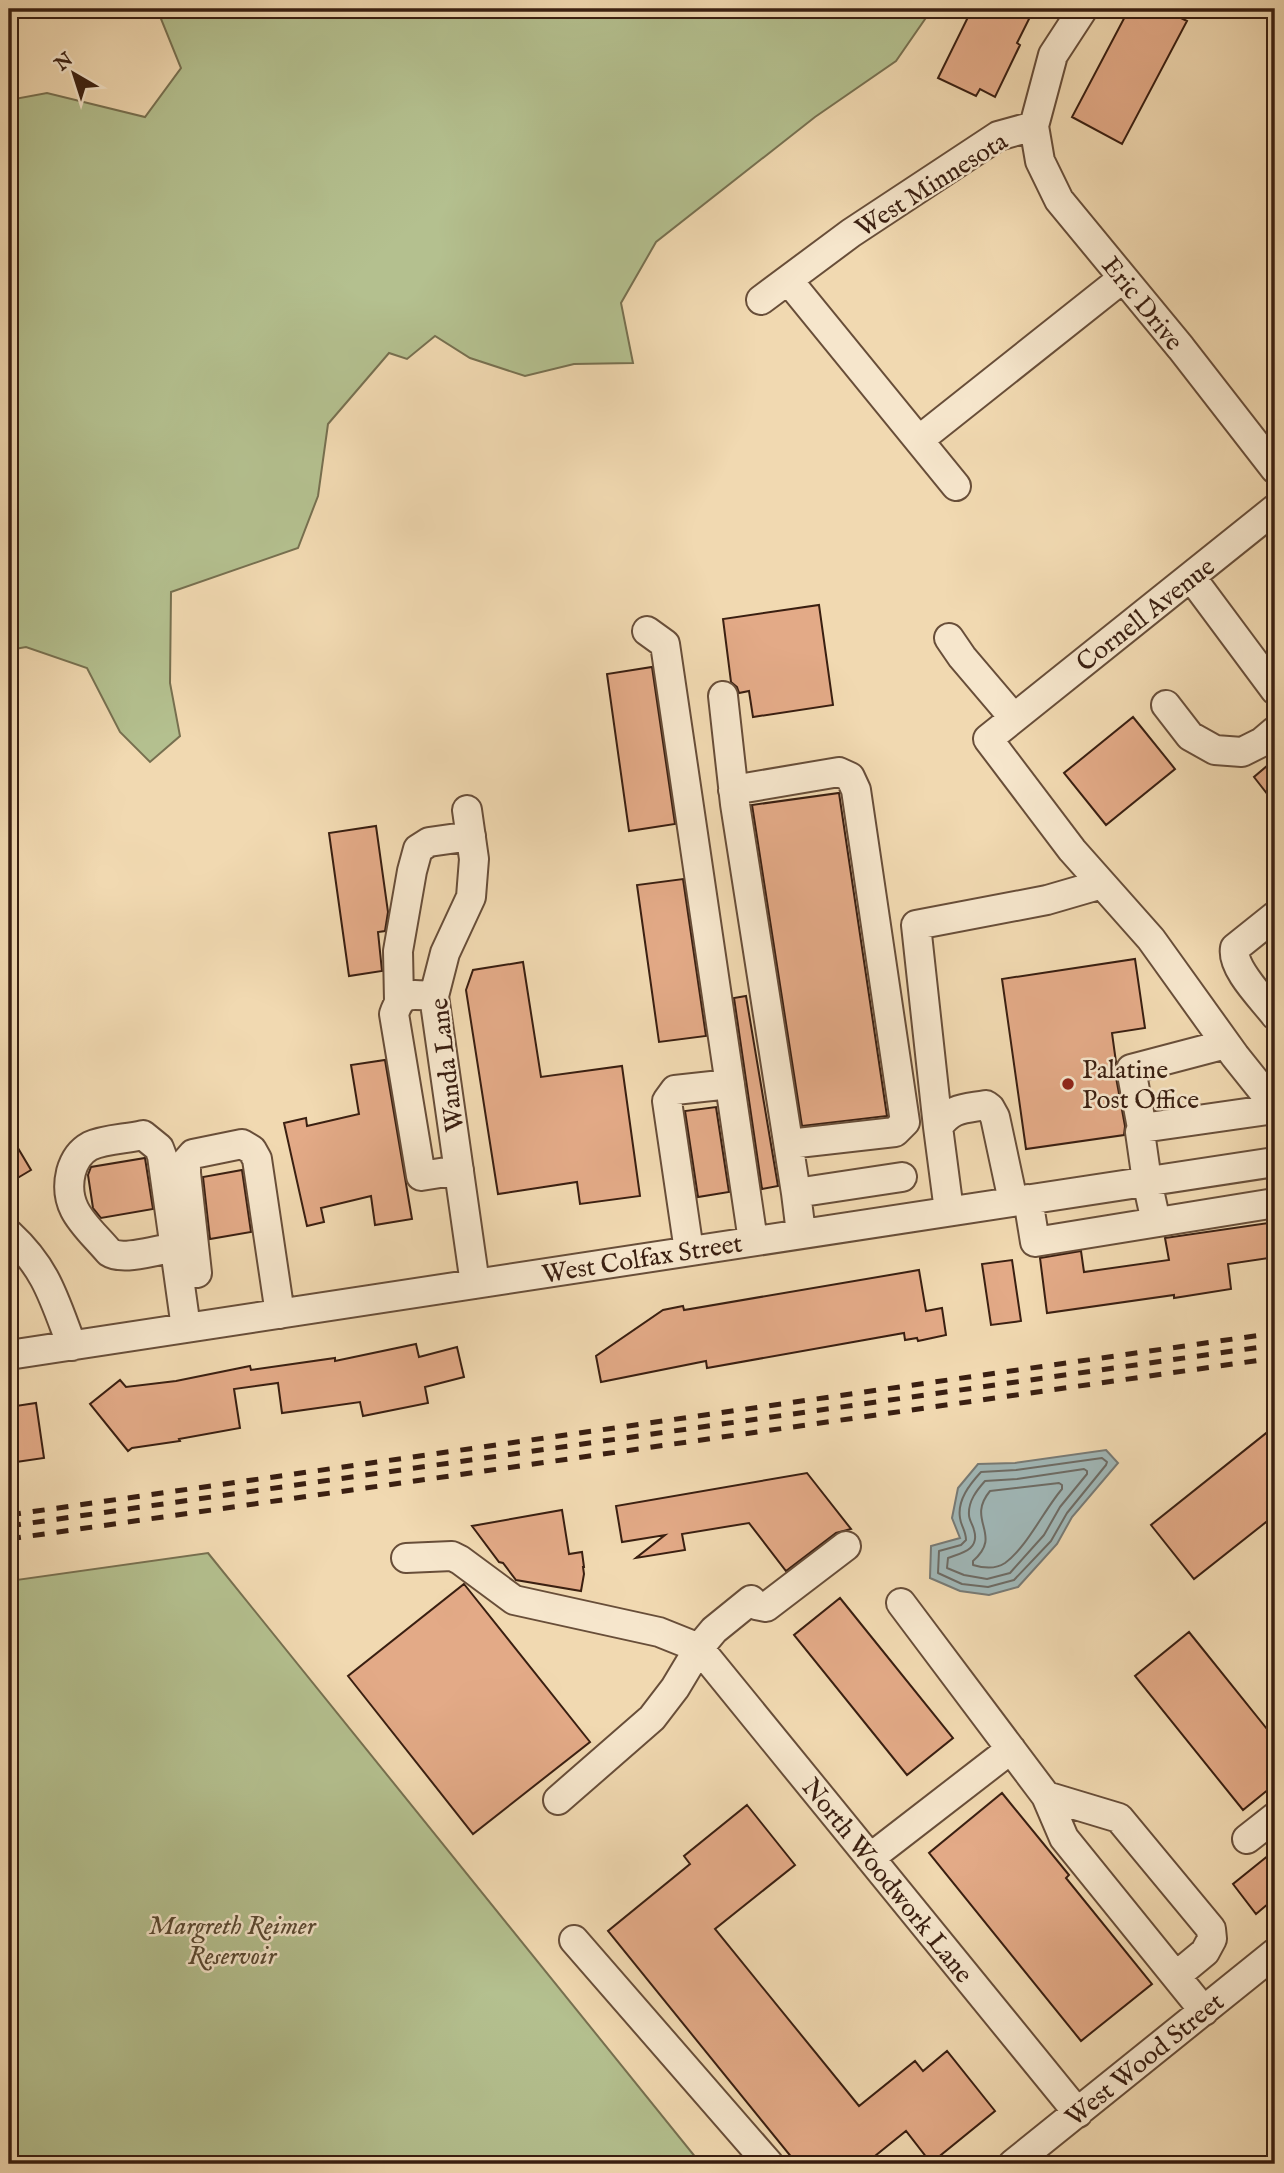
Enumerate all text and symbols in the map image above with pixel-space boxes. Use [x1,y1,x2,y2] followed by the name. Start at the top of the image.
[38,38,108,108] north arrow
[50,47,79,77] text: N
[849,125,1015,245] street label: West Minnesota
[1094,250,1190,358] street label: Eric Drive
[1070,551,1222,680] street label: Cornell Avenue
[423,996,472,1134] street label: Wanda Lane
[1082,1054,1199,1117] place label: Palatine Post Office
[1060,1076,1076,1092] marker: Palatine Post Office
[540,1227,745,1292] street label: West Colfax Street
[794,1772,980,1990] street label: North Woodwork Lane
[148,1910,317,1973] park label: Margreth Reimer Reservoir
[1059,1986,1231,2134] street label: West Wood Street

